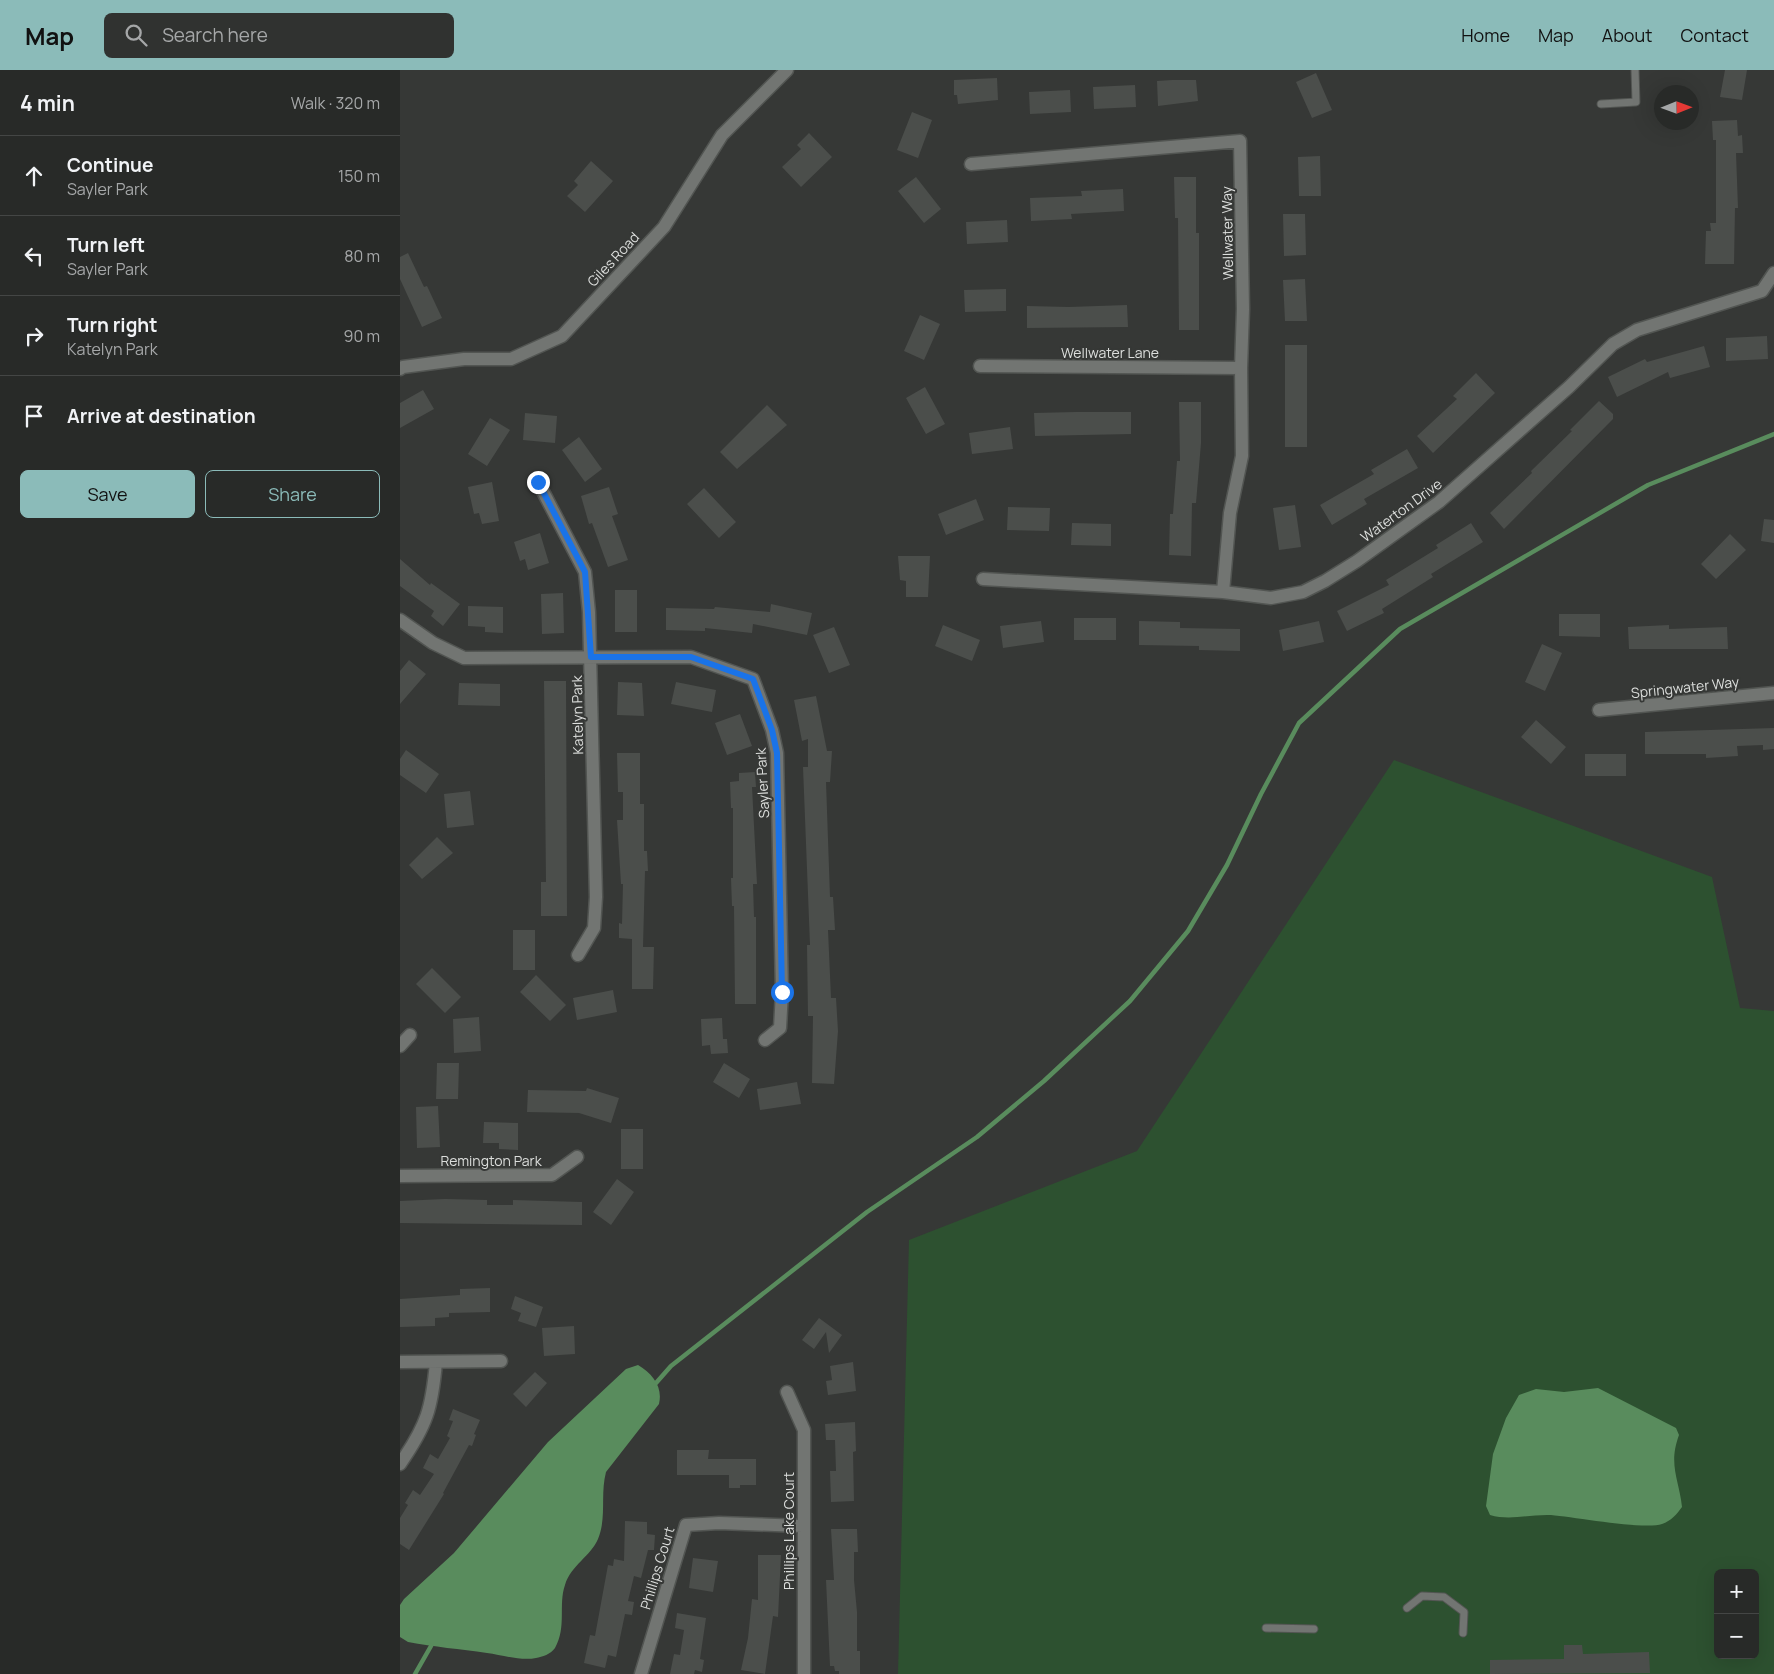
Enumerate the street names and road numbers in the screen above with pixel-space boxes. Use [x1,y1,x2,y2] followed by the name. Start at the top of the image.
[1217,185,1237,280] street label: Wellwater Way
[583,228,643,290] street label: Giles Road
[1061,343,1159,362] street label: Wellwater Lane
[1356,474,1446,546] street label: Waterton Drive
[1630,672,1741,702] street label: Springwater Way
[567,674,587,755] street label: Katelyn Park
[751,746,773,819] street label: Sayler Park
[440,1151,543,1170] street label: Remington Park
[779,1472,798,1590] street label: Phillips Lake Court
[635,1524,679,1612] street label: Phillips Court

